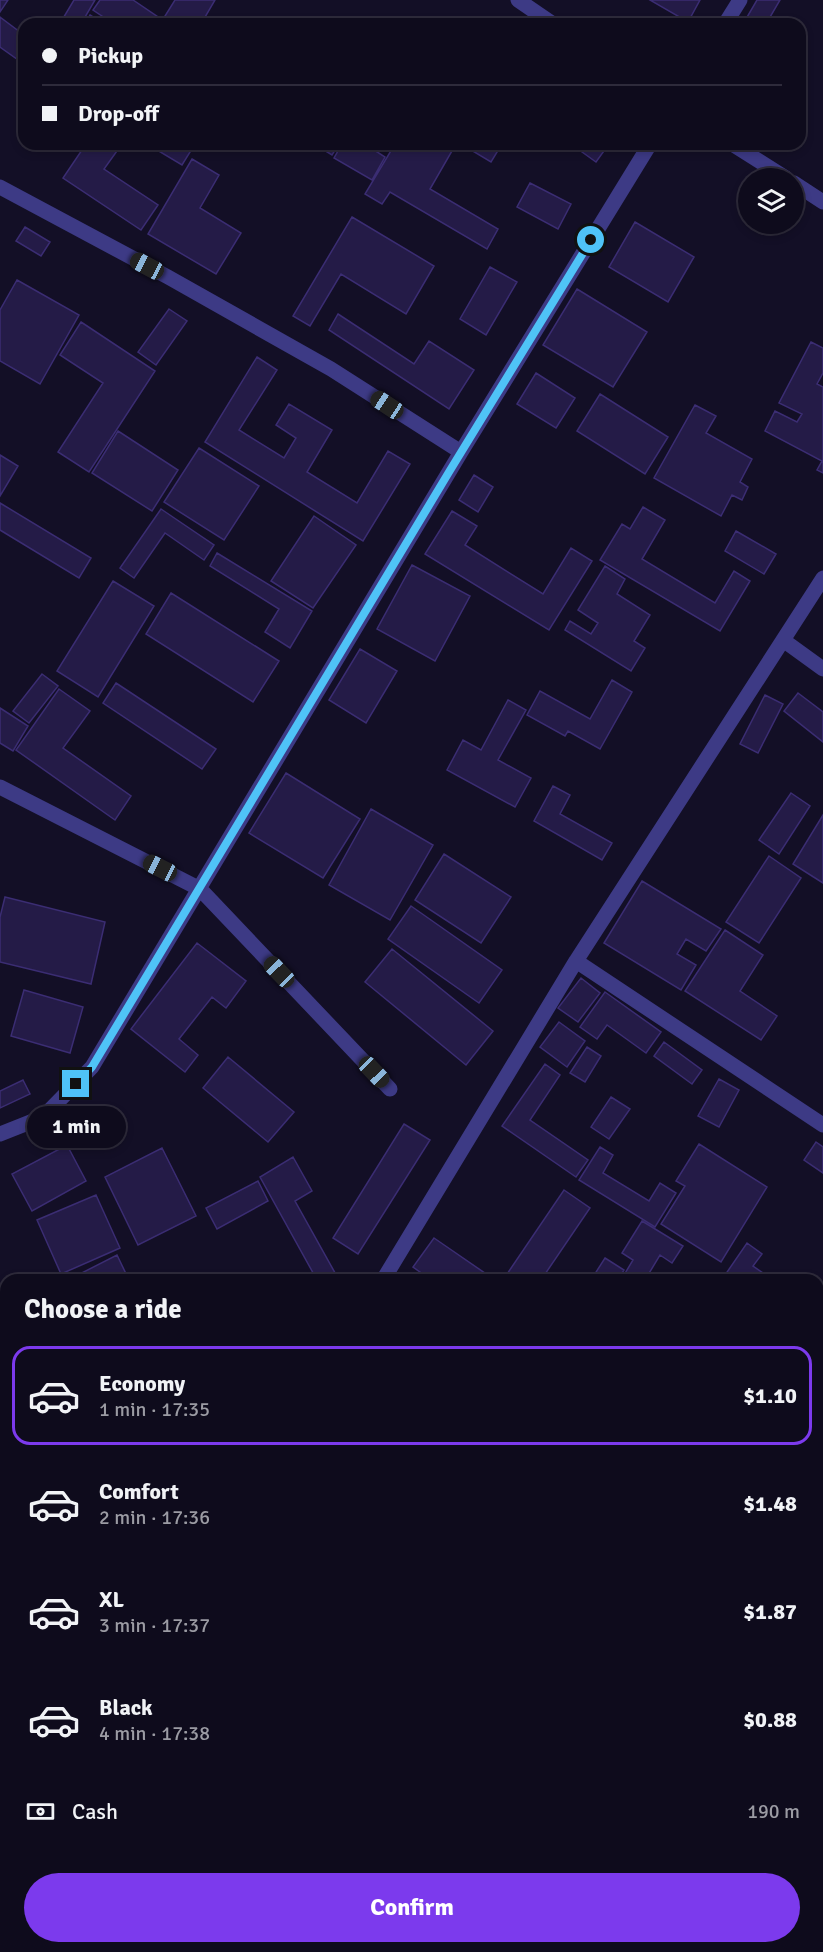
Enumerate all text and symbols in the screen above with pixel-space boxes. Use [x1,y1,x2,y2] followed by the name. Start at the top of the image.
[78,42,143,69] text: Pickup
[78,100,159,127] text: Drop-off
[738,168,804,234] map controls
[738,168,804,234] button: layers
[577,226,604,253] route start
[127,250,167,282] car
[367,388,407,422] car
[140,852,180,884] car
[260,953,298,991] car
[355,1053,393,1091] car
[62,1070,89,1097] route end
[26,1105,125,1147] callout: 1 min
[52,1114,101,1139] text: 1 min
[24,1293,182,1326] text: Choose a ride
[27,1369,81,1423] icon: car
[99,1370,185,1397] text: Economy
[743,1382,797,1409] text: $1.10
[99,1397,210,1422] text: 1 min · 17:35
[27,1477,81,1531] icon: car
[99,1478,179,1505] text: Comfort
[743,1490,797,1517] text: $1.48
[99,1505,210,1530] text: 2 min · 17:36
[27,1585,81,1639] icon: car
[99,1586,124,1613] text: XL
[743,1598,797,1625] text: $1.87
[99,1613,210,1638] text: 3 min · 17:37
[27,1693,81,1747] icon: car
[99,1694,153,1721] text: Black
[743,1706,797,1733] text: $0.88
[99,1721,210,1746] text: 4 min · 17:38
[24,1795,57,1828] icon: cash
[72,1798,118,1825] text: Cash
[747,1799,800,1824] text: 190 m
[24,1873,800,1942] button: Confirm

